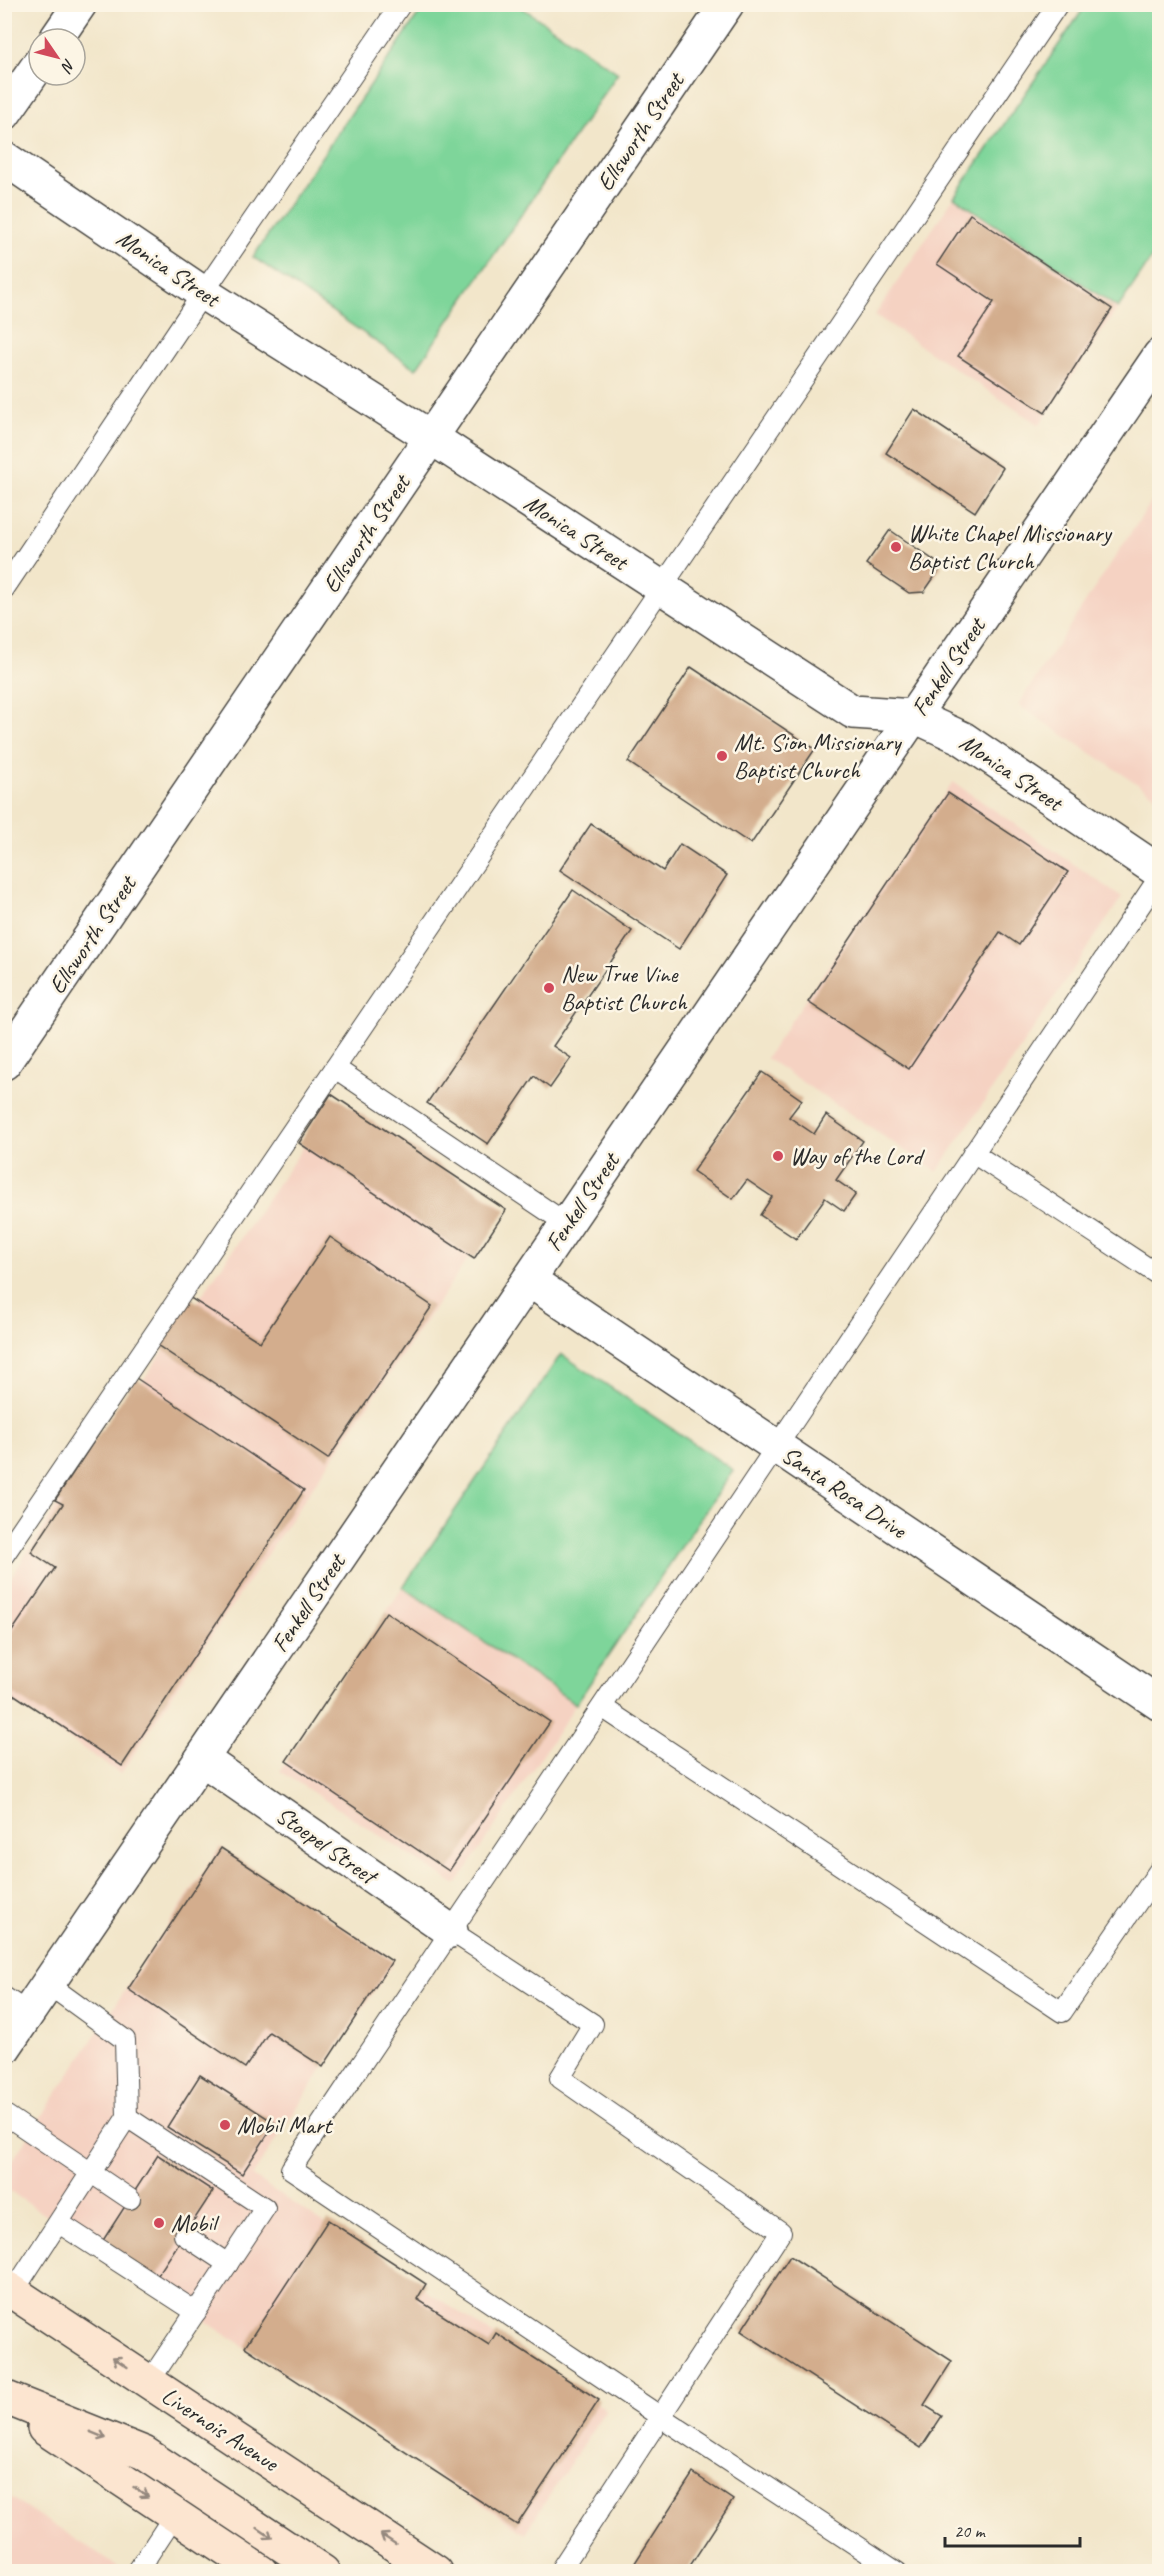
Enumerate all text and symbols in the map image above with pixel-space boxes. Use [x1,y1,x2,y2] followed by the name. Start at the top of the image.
[27,27,87,87] north arrow
[56,55,80,77] text: N
[590,66,691,196] street label: Ellsworth Street
[111,223,227,314] street label: Monica Street
[316,468,417,598] street label: Ellsworth Street
[519,488,635,578] street label: Monica Street
[908,518,1112,576] place label: White Chapel Missionary Baptist Church
[889,540,903,554] marker: White Chapel Missionary Baptist Church
[904,611,993,722] street label: Fenkell Street
[734,727,902,785] place label: Mt. Sion Missionary Baptist Church
[954,727,1070,818] street label: Monica Street
[715,749,729,763] marker: Mt. Sion Missionary Baptist Church
[42,869,143,999] street label: Ellsworth Street
[561,959,688,1017] place label: New True Vine Baptist Church
[542,981,556,995] marker: New True Vine Baptist Church
[790,1141,926,1171] place label: Way of the Lord
[538,1146,627,1257] street label: Fenkell Street
[771,1149,785,1163] marker: Way of the Lord
[776,1439,914,1546] street label: Santa Rosa Drive
[264,1547,353,1658] street label: Fenkell Street
[270,1800,384,1892] street label: Stoepel Street
[237,2110,333,2140] place label: Mobil Mart
[218,2118,232,2132] marker: Mobil Mart
[171,2208,220,2238] place label: Mobil
[152,2216,166,2230] marker: Mobil
[112,2356,129,2368] one-way arrow
[156,2380,286,2479] street label: Livernois Avenue
[88,2430,107,2441] one-way arrow
[132,2486,149,2498] one-way arrow
[945,2510,1080,2548] scale bar
[954,2520,987,2542] text: 20 m
[256,2527,273,2539] one-way arrow
[380,2533,396,2545] one-way arrow

